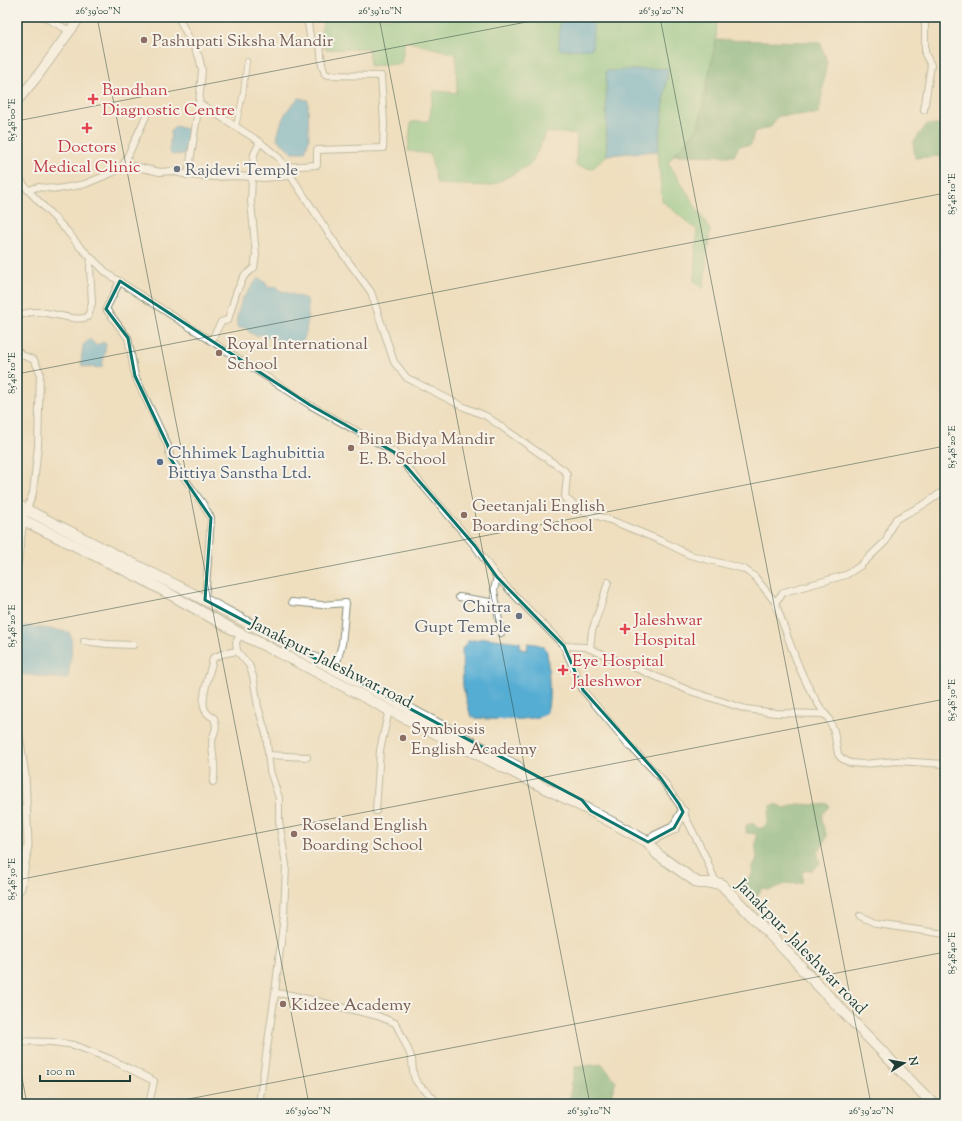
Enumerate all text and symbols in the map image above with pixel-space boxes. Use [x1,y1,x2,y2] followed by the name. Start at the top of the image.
[75,4,121,19] text: 26°39'00"N
[358,4,402,19] text: 26°39'10"N
[638,4,684,19] text: 26°39'20"N
[152,30,334,54] place label: Pashupati Siksha Mandir
[139,35,149,45] marker: Pashupati Siksha Mandir
[102,79,235,123] place label: Bandhan Diagnostic Centre
[87,93,99,105] marker: Bandhan Diagnostic Centre
[5,98,20,142] text: 85°48'00"E
[81,122,93,134] marker: Doctors Medical Clinic
[33,136,141,180] place label: Doctors Medical Clinic
[185,159,298,183] place label: Rajdevi Temple
[172,164,182,174] marker: Rajdevi Temple
[945,173,960,215] text: 85°48'10"E
[227,333,368,377] place label: Royal International School
[214,348,224,358] marker: Royal International School
[5,352,20,394] text: 85°48'10"E
[945,426,960,468] text: 85°48'20"E
[359,428,496,472] place label: Bina Bidya Mandir E. B. School
[168,442,325,486] place label: Chhimek Laghubittia Bittiya Sanstha Ltd.
[346,443,356,453] marker: Bina Bidya Mandir E. B. School
[155,457,165,467] marker: Chhimek Laghubittia Bittiya Sanstha Ltd.
[472,495,606,539] place label: Geetanjali English Boarding School
[459,510,469,520] marker: Geetanjali English Boarding School
[414,596,511,640] place label: Chitra Gupt Temple
[5,605,20,647] text: 85°48'20"E
[633,609,703,653] place label: Jaleshwar Hospital
[514,611,524,621] marker: Chitra Gupt Temple
[245,612,417,715] street label: Janakpur- Jaleshwar road
[619,623,631,635] marker: Jaleshwar Hospital
[571,650,664,694] place label: Eye Hospital Jaleshwor
[557,664,569,676] marker: Eye Hospital Jaleshwor
[945,679,960,721] text: 85°48'30"E
[411,718,537,762] place label: Symbiosis English Academy
[398,733,408,743] marker: Symbiosis English Academy
[302,814,428,858] place label: Roseland English Boarding School
[289,829,299,839] marker: Roseland English Boarding School
[5,858,20,900] text: 85°48'30"E
[729,874,872,1021] street label: Janakpur- Jaleshwar road
[945,932,960,974] text: 85°48'40"E
[291,994,412,1018] place label: Kidzee Academy
[278,999,288,1009] marker: Kidzee Academy
[884,1043,924,1083] north arrow
[904,1054,922,1067] text: N
[40,1057,130,1083] scale bar
[46,1063,75,1081] text: 100 m
[285,1104,331,1119] text: 26°39'00"N
[567,1104,611,1119] text: 26°39'10"N
[848,1104,894,1119] text: 26°39'20"N

